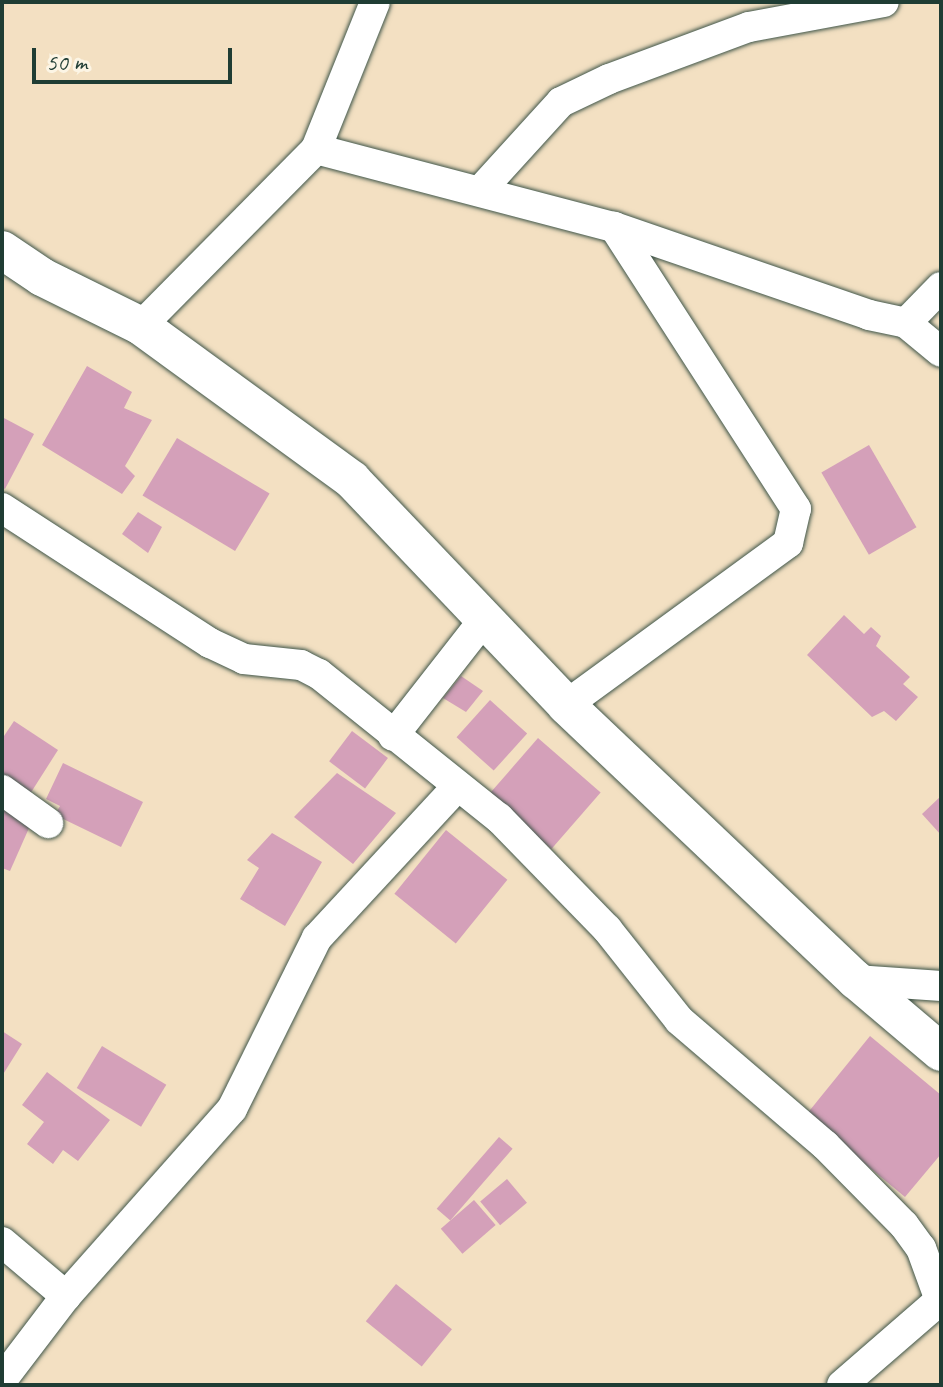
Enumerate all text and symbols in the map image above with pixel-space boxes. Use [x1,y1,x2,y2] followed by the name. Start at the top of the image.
[36,32,236,82] scale bar
[46,47,87,77] text: 50 m

